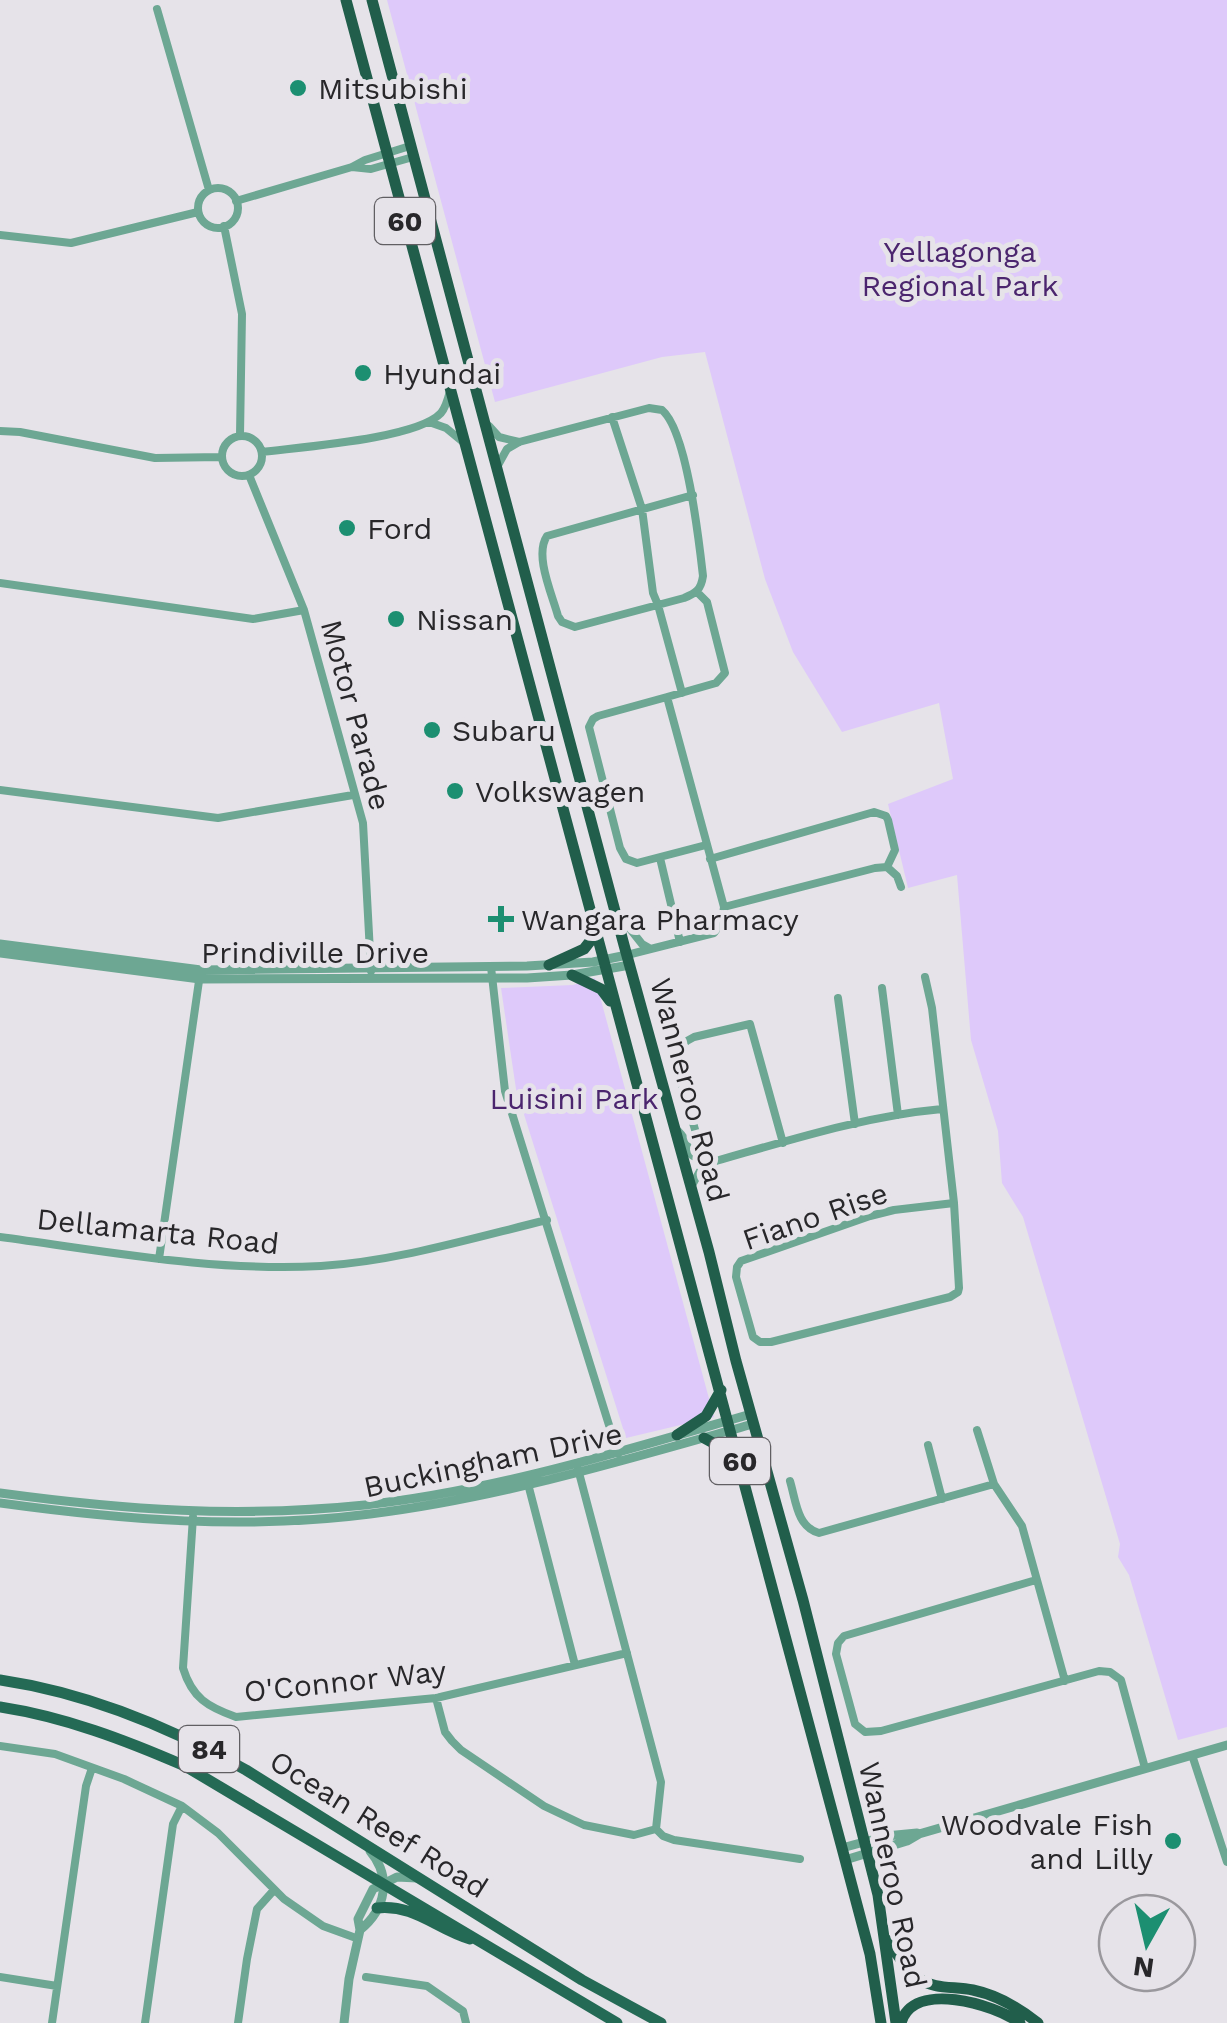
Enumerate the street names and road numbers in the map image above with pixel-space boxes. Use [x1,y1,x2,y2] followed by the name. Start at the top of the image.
[375,198,435,244] road number: 60
[314,616,398,814] street label: Motor Parade
[201,935,429,970] street label: Prindiville Drive
[643,974,737,1206] street label: Wanneroo Road
[738,1175,892,1257] street label: Fiano Rise
[35,1201,281,1261] street label: Dellamarta Road
[361,1415,625,1505] street label: Buckingham Drive
[710,1438,770,1484] road number: 60
[242,1653,449,1709] street label: O'Connor Way
[179,1726,239,1772] road number: 84
[264,1743,494,1905] street label: Ocean Reef Road
[852,1759,934,1991] street label: Wanneroo Road

